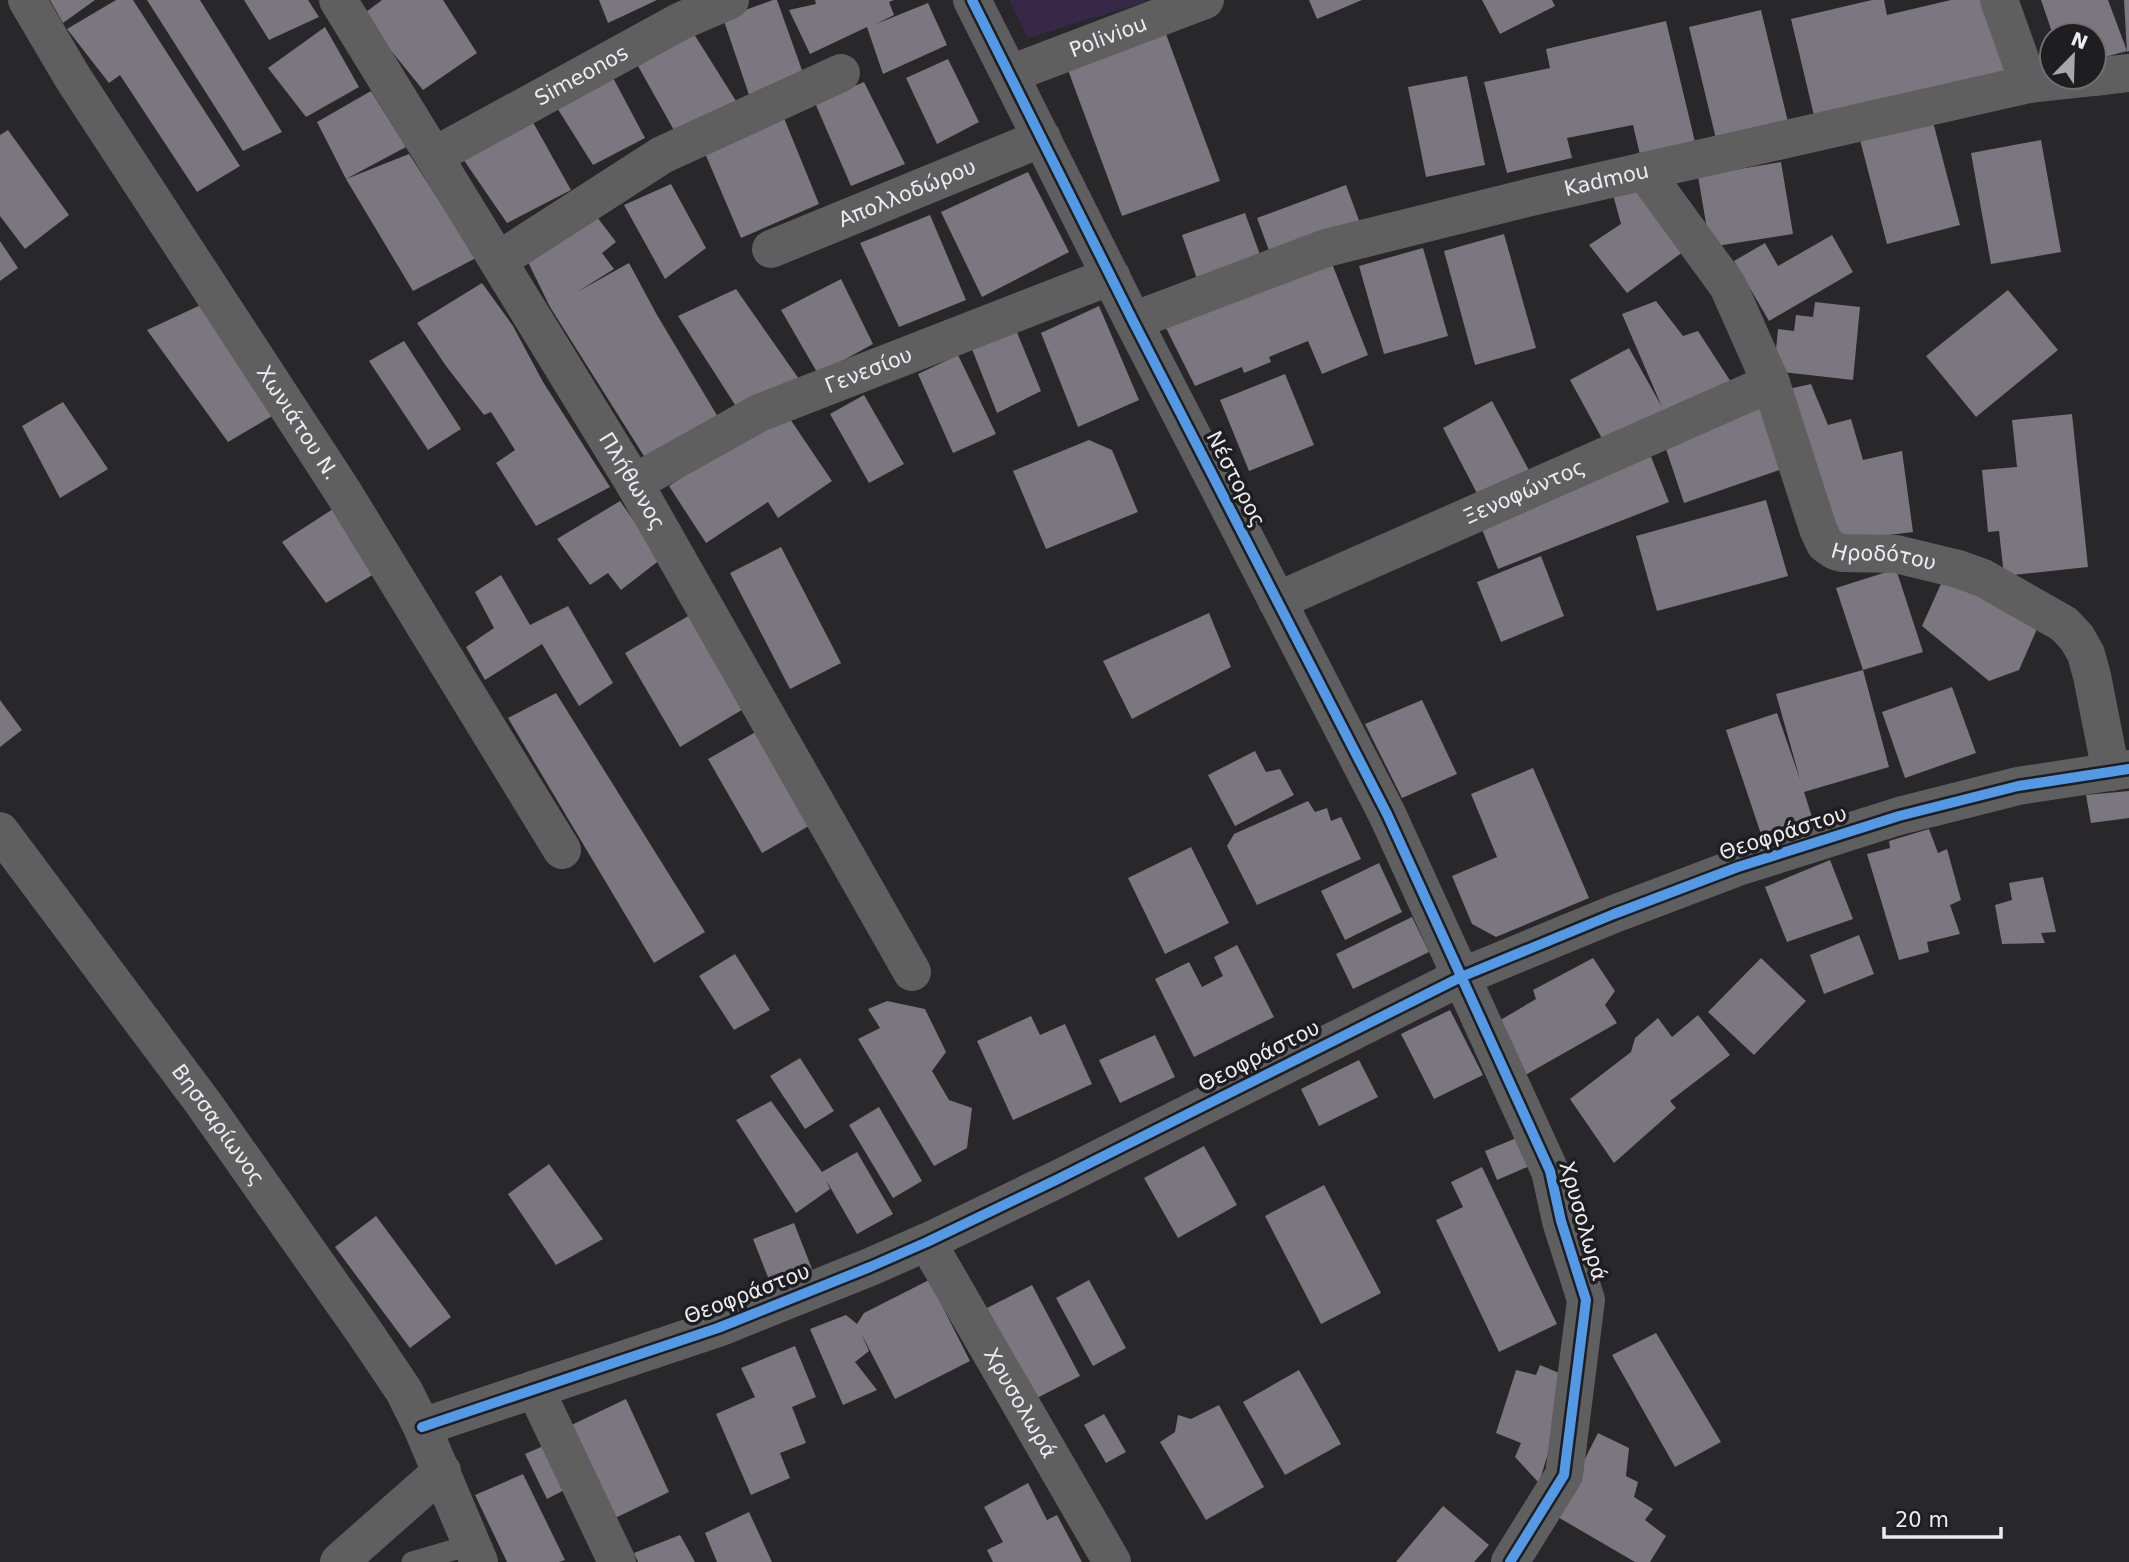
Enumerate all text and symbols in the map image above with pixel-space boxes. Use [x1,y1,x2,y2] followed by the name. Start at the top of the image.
[1066,11,1150,62] street label: Poliviou
[2038,21,2108,91] north arrow
[2068,27,2091,54] text: N
[531,40,632,111] street label: Simeonos
[835,154,979,232] street label: Απολλοδώρου
[1562,159,1651,201] street label: Kadmou
[822,343,916,398] street label: Γενεσίου
[252,361,344,484] street label: Χωνιάτου Ν.
[1202,427,1270,531] street label: Νέστορος
[594,428,670,534] street label: Πλήθωνος
[1460,455,1588,529] street label: Ξενοφώντος
[1828,539,1938,575] street label: Ηροδότου
[1716,801,1850,865] street label: Θεοφράστου
[1194,1015,1324,1097] street label: Θεοφράστου
[167,1060,269,1190] street label: Βησσαρίωνος
[1554,1158,1612,1284] street label: Χρυσολωρά
[681,1259,813,1329] street label: Θεοφράστου
[979,1344,1061,1462] street label: Χρυσολωρά
[1884,1496,2001,1540] scale bar
[1895,1508,1949,1532] text: 20 m

